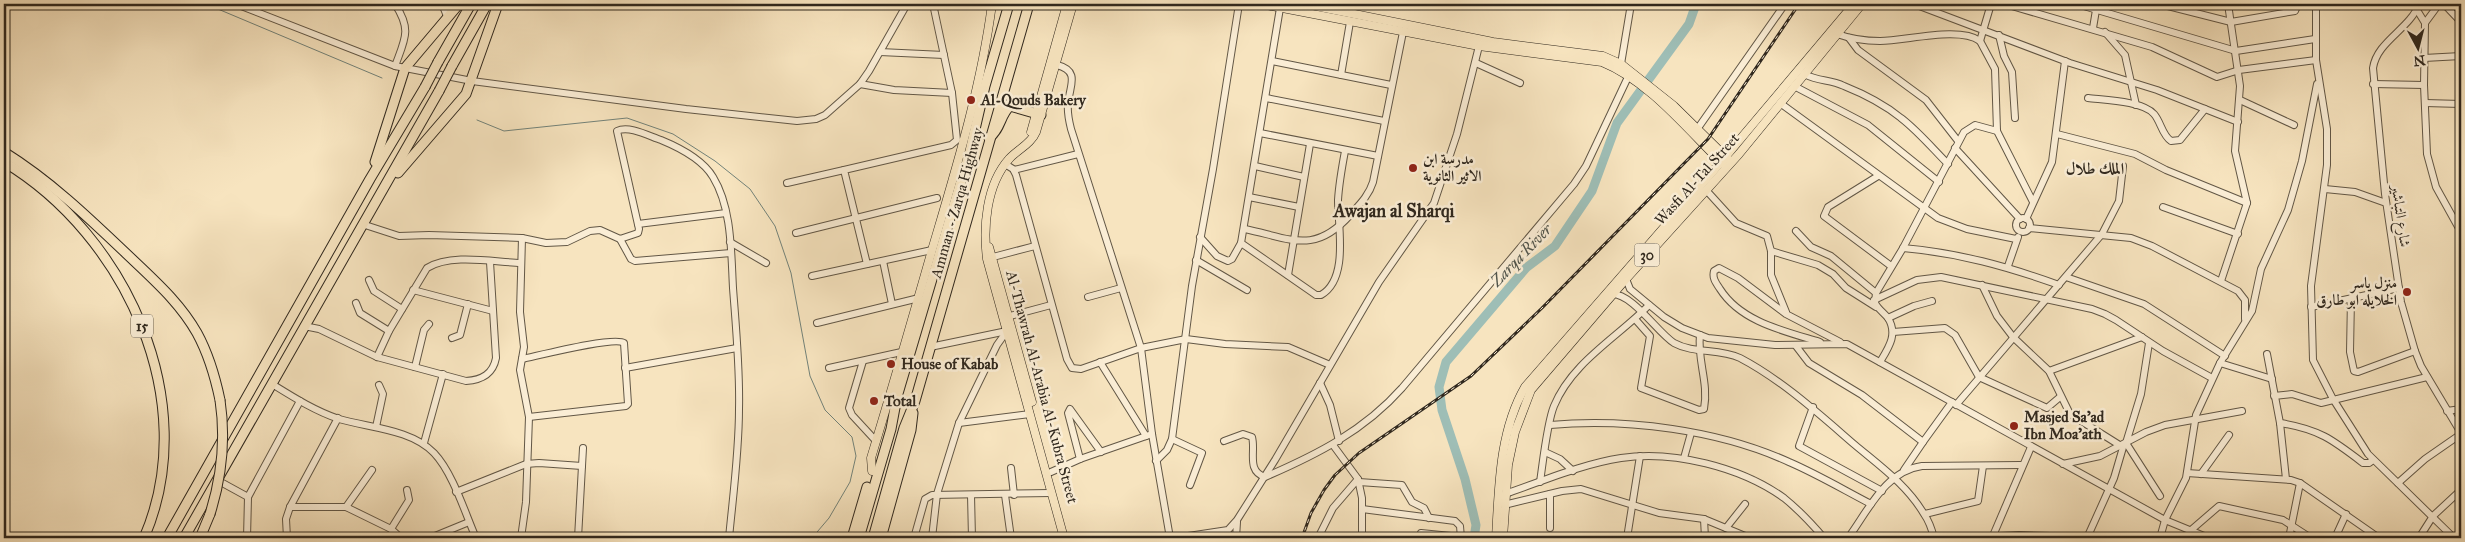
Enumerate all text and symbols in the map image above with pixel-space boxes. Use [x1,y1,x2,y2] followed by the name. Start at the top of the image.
[2392,22,2442,72] north arrow
[2412,51,2426,70] text: N
[980,91,1087,110] place label: Al-Qouds Bakery
[965,94,977,106] marker: Al-Qouds Bakery
[927,125,988,282] street label: Amman - Zarqa Highway
[1651,129,1744,229] street label: Wasfi Al-Tal Street
[1423,150,1482,185] place label: مدرسة ابن الاثير الثانوية
[2066,159,2124,178] district label: الملك طلال
[1407,162,1419,174] marker: مدرسة ابن الاثير الثانوية
[2383,182,2414,249] street label: شارع التباشير
[1332,200,1456,223] district label: Awajan al Sharqi
[1486,219,1556,291] water label: Zarqa River
[1634,244,1660,266] road number: 30
[1002,268,1082,506] street label: Al-Thawrah Al-Arabia Al-Kubra Street
[2316,274,2397,309] place label: منزل ياسر الخلايله ابو طارق
[2401,286,2413,298] marker: منزل ياسر الخلايله ابو طارق
[131,314,153,338] road number: 15
[901,355,999,373] place label: House of Kabab
[885,358,897,370] marker: House of Kabab
[883,392,917,410] place label: Total
[868,395,880,407] marker: Total
[2024,408,2105,443] place label: Masjed Sa'ad Ibn Moa'ath
[2008,420,2020,432] marker: Masjed Sa'ad Ibn Moa'ath

